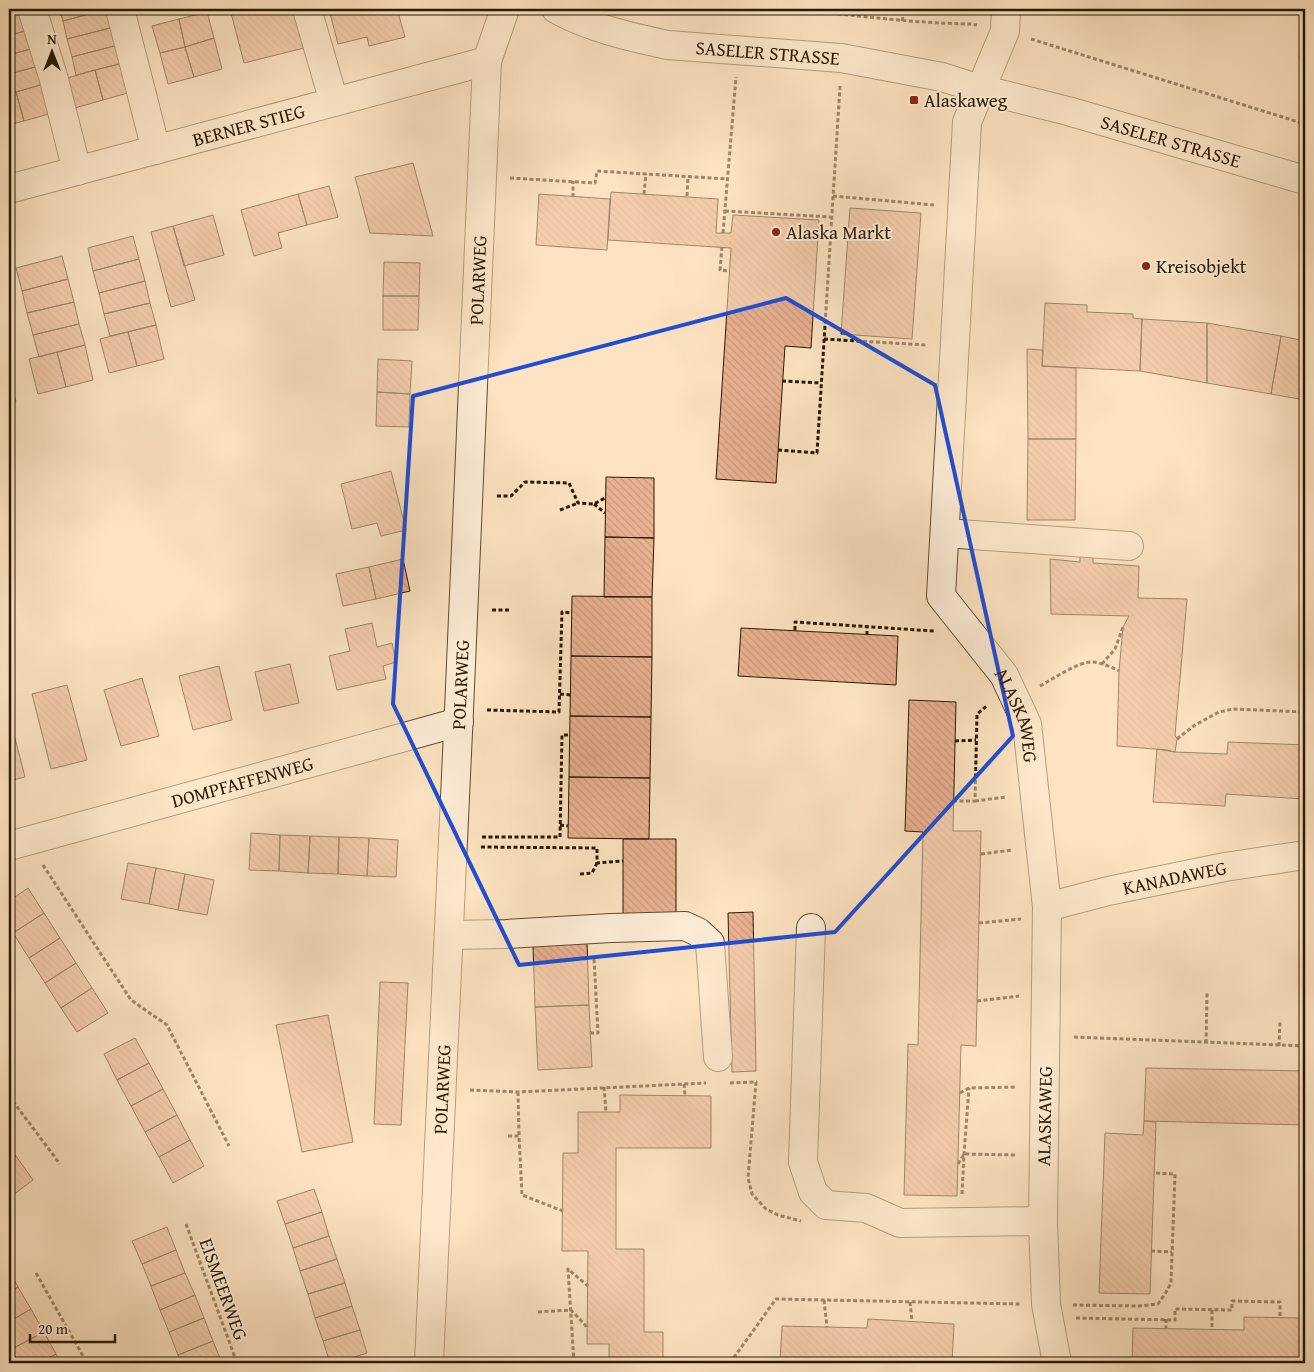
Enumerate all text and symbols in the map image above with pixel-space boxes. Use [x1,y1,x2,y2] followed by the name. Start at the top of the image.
[28,28,78,78] north arrow
[47,29,57,49] text: N
[695,33,841,72] street label: SASELER STRASSE
[924,86,1008,114] place label: Alaskaweg
[908,94,920,106] marker: Alaskaweg
[189,96,308,153] street label: BERNER STIEG
[1098,107,1244,175] street label: SASELER STRASSE
[786,218,891,246] place label: Alaska Markt
[770,226,782,238] marker: Alaska Markt
[462,235,493,326] street label: POLARWEG
[1156,252,1247,280] place label: Kreisobjekt
[1140,260,1152,272] marker: Kreisobjekt
[444,639,476,730] street label: POLARWEG
[988,660,1045,764] street label: ALASKAWEG
[168,749,316,815] street label: DOMPFAFFENWEG
[1120,853,1229,902] street label: KANADAWEG
[426,1044,458,1135] street label: POLARWEG
[1029,1066,1059,1166] street label: ALASKAWEG
[193,1234,255,1344] street label: EISMEERWEG
[30,1312,115,1344] scale bar
[38,1318,69,1339] text: 20 m

